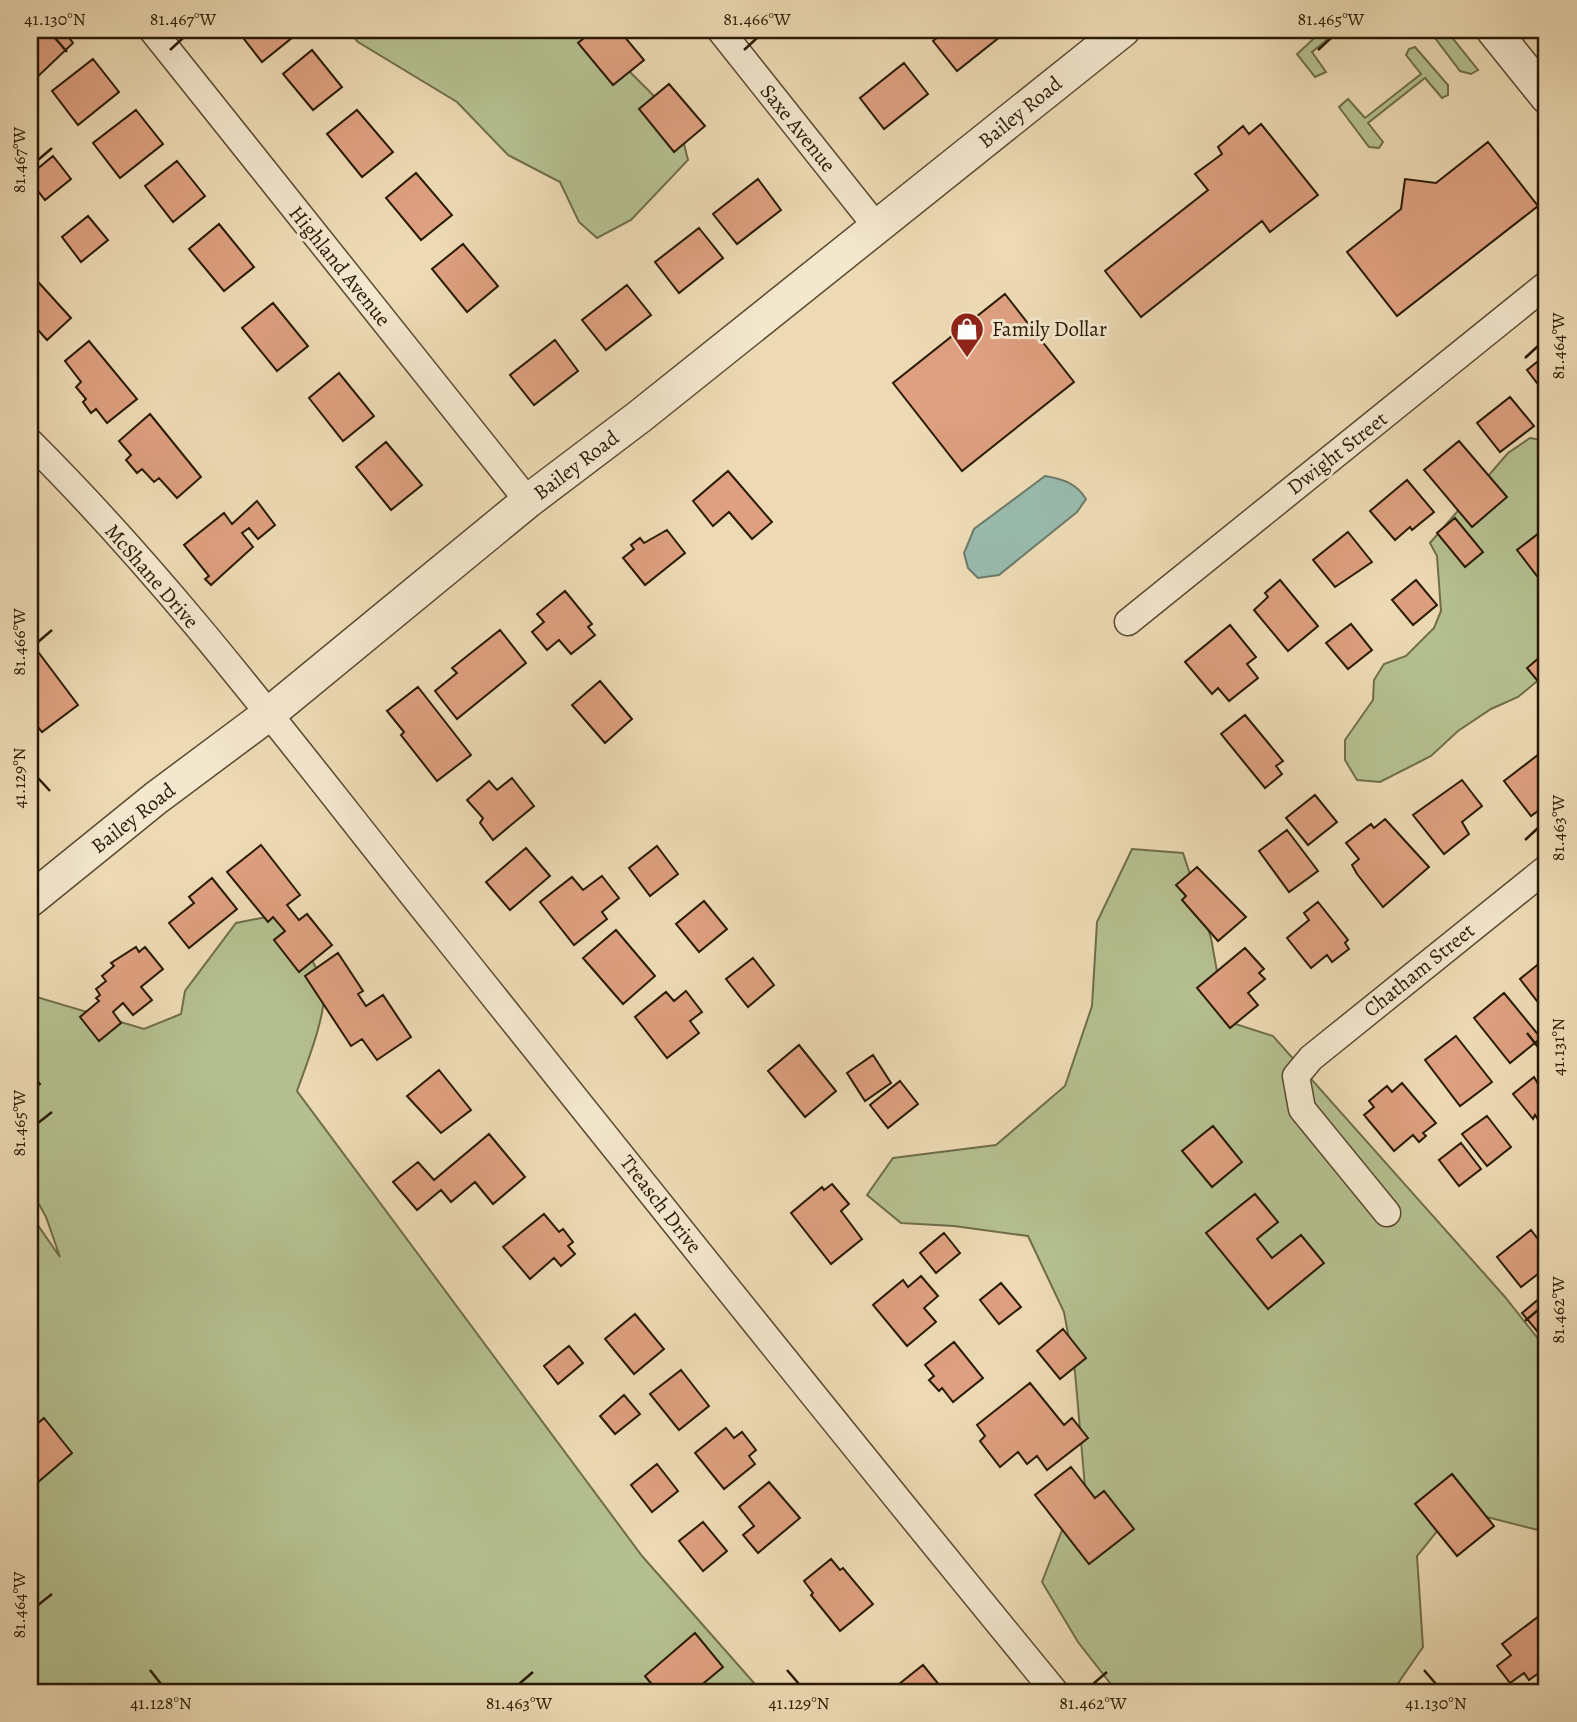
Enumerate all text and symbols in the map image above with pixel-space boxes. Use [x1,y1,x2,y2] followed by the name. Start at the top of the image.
[24,7,86,31] text: 41.130°N
[150,7,217,31] text: 81.467°W
[723,7,791,31] text: 81.466°W
[1298,7,1365,31] text: 81.465°W
[972,69,1068,154] street label: Bailey Road
[754,78,842,178] street label: Saxe Avenue
[7,126,31,193] text: 81.467°W
[283,200,397,332] street label: Highland Avenue
[948,310,986,359] shop icon: Family Dollar
[1546,312,1570,380] text: 81.464°W
[992,315,1107,343] place label: Family Dollar
[1281,405,1393,501] street label: Dwight Street
[528,423,625,506] street label: Bailey Road
[99,518,205,634] street label: McShane Drive
[7,608,31,676] text: 81.466°W
[7,747,31,809] text: 41.129°N
[85,776,182,860] street label: Bailey Road
[1546,795,1570,861] text: 81.463°W
[1358,916,1480,1023] street label: Chatham Street
[1546,1018,1570,1076] text: 41.131°N
[7,1089,31,1156] text: 81.465°W
[614,1149,708,1259] street label: Treasch Drive
[1546,1276,1570,1344] text: 81.462°W
[7,1571,31,1639] text: 81.464°W
[130,1691,192,1715] text: 41.128°N
[486,1691,552,1715] text: 81.463°W
[768,1691,830,1715] text: 41.129°N
[1059,1691,1127,1715] text: 81.462°W
[1405,1691,1467,1715] text: 41.130°N

